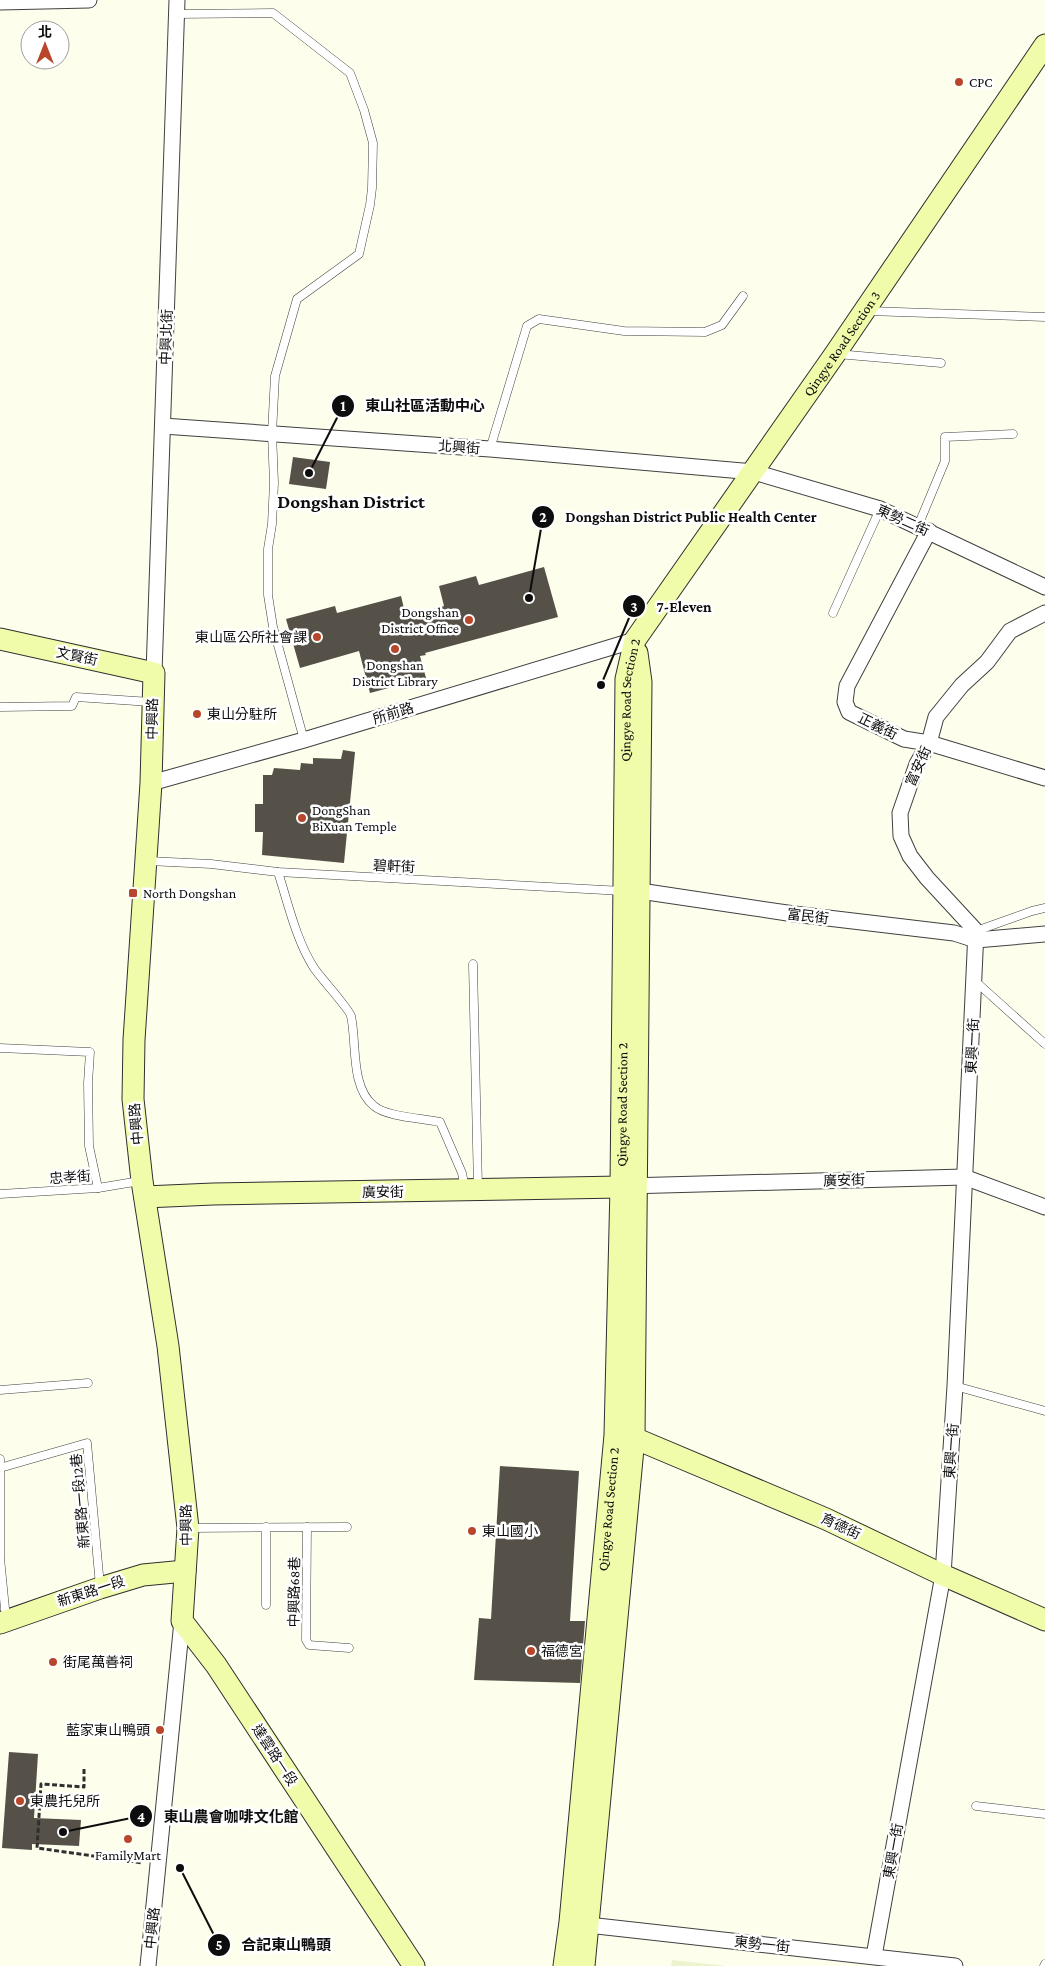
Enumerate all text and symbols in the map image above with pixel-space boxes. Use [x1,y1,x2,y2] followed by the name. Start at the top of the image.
[20,20,70,70] north arrow
[38,24,52,40] text: 北
[969,74,993,90] place label: CPC
[953,76,965,88] marker: CPC
[800,288,883,399] street label: Qingye Road Section 3
[157,309,175,365] street label: 中興北街
[330,391,495,421] callout: 東山社區活動中心
[365,397,485,414] text: 東山社區活動中心
[340,398,346,414] text: 1
[437,438,481,456] street label: 北興街
[277,491,425,512] district label: Dongshan District
[874,501,932,539] street label: 東勢二街
[530,502,827,532] callout: Dongshan District Public Health Center
[539,509,547,525] text: 2
[565,509,817,525] text: Dongshan District Public Health Center
[622,591,722,621] callout: 7-Eleven
[630,599,638,615] text: 3
[656,599,712,615] text: 7-Eleven
[381,604,459,636] place label: Dongshan District Office
[463,614,475,626] marker: Dongshan District Office
[195,629,307,645] place label: 東山區公所社會課
[311,631,323,643] marker: 東山區公所社會課
[617,636,643,762] street label: Qingye Road Section 2
[389,643,401,655] marker: Dongshan District Library
[55,644,99,668] street label: 文賢街
[352,657,438,689] place label: Dongshan District Library
[144,698,160,740] street label: 中興路
[371,699,415,727] street label: 所前路
[207,706,277,722] place label: 東山分駐所
[191,708,203,720] marker: 東山分駐所
[856,710,900,742] street label: 正義街
[902,744,934,788] street label: 富安街
[312,802,397,834] place label: DongShan BiXuan Temple
[296,812,308,824] marker: DongShan BiXuan Temple
[373,857,415,875] street label: 碧軒街
[143,885,237,901] place label: North Dongshan
[127,887,139,899] marker: North Dongshan
[786,906,830,926] street label: 富民街
[963,1018,981,1074] street label: 東興一街
[613,1042,630,1167] street label: Qingye Road Section 2
[126,1102,146,1146] street label: 中興路
[48,1168,92,1186] street label: 忠孝街
[823,1171,865,1189] street label: 廣安街
[362,1184,404,1200] street label: 廣安街
[941,1423,961,1479] street label: 東興一街
[594,1446,622,1572] street label: Qingye Road Section 2
[68,1453,92,1549] street label: 新東路一段12巷
[178,1504,194,1546] street label: 中興路
[819,1510,863,1542] street label: 育德街
[482,1523,538,1539] place label: 東山國小
[466,1525,478,1537] marker: 東山國小
[285,1557,303,1627] street label: 中興路68巷
[55,1573,127,1609] street label: 新東路一段
[541,1643,583,1659] place label: 福德宮
[525,1645,537,1657] marker: 福德宮
[63,1654,133,1670] place label: 街尾萬善祠
[47,1656,59,1668] marker: 街尾萬善祠
[249,1721,301,1789] street label: 達雲路一段
[66,1722,150,1738] place label: 藍家東山鴨頭
[154,1724,166,1736] marker: 藍家東山鴨頭
[30,1793,100,1809] place label: 東農托兒所
[14,1795,26,1807] marker: 東農托兒所
[129,1801,309,1831] callout: 東山農會咖啡文化館
[163,1808,299,1825] text: 東山農會咖啡文化館
[137,1809,145,1825] text: 4
[880,1822,906,1880] street label: 東興一街
[122,1833,134,1845] marker: FamilyMart
[95,1847,161,1863] place label: FamilyMart
[142,1906,162,1950] street label: 中興路
[206,1930,341,1960] callout: 合記東山鴨頭
[733,1933,791,1955] street label: 東勢一街
[215,1937,223,1953] text: 5
[241,1937,331,1953] text: 合記東山鴨頭

